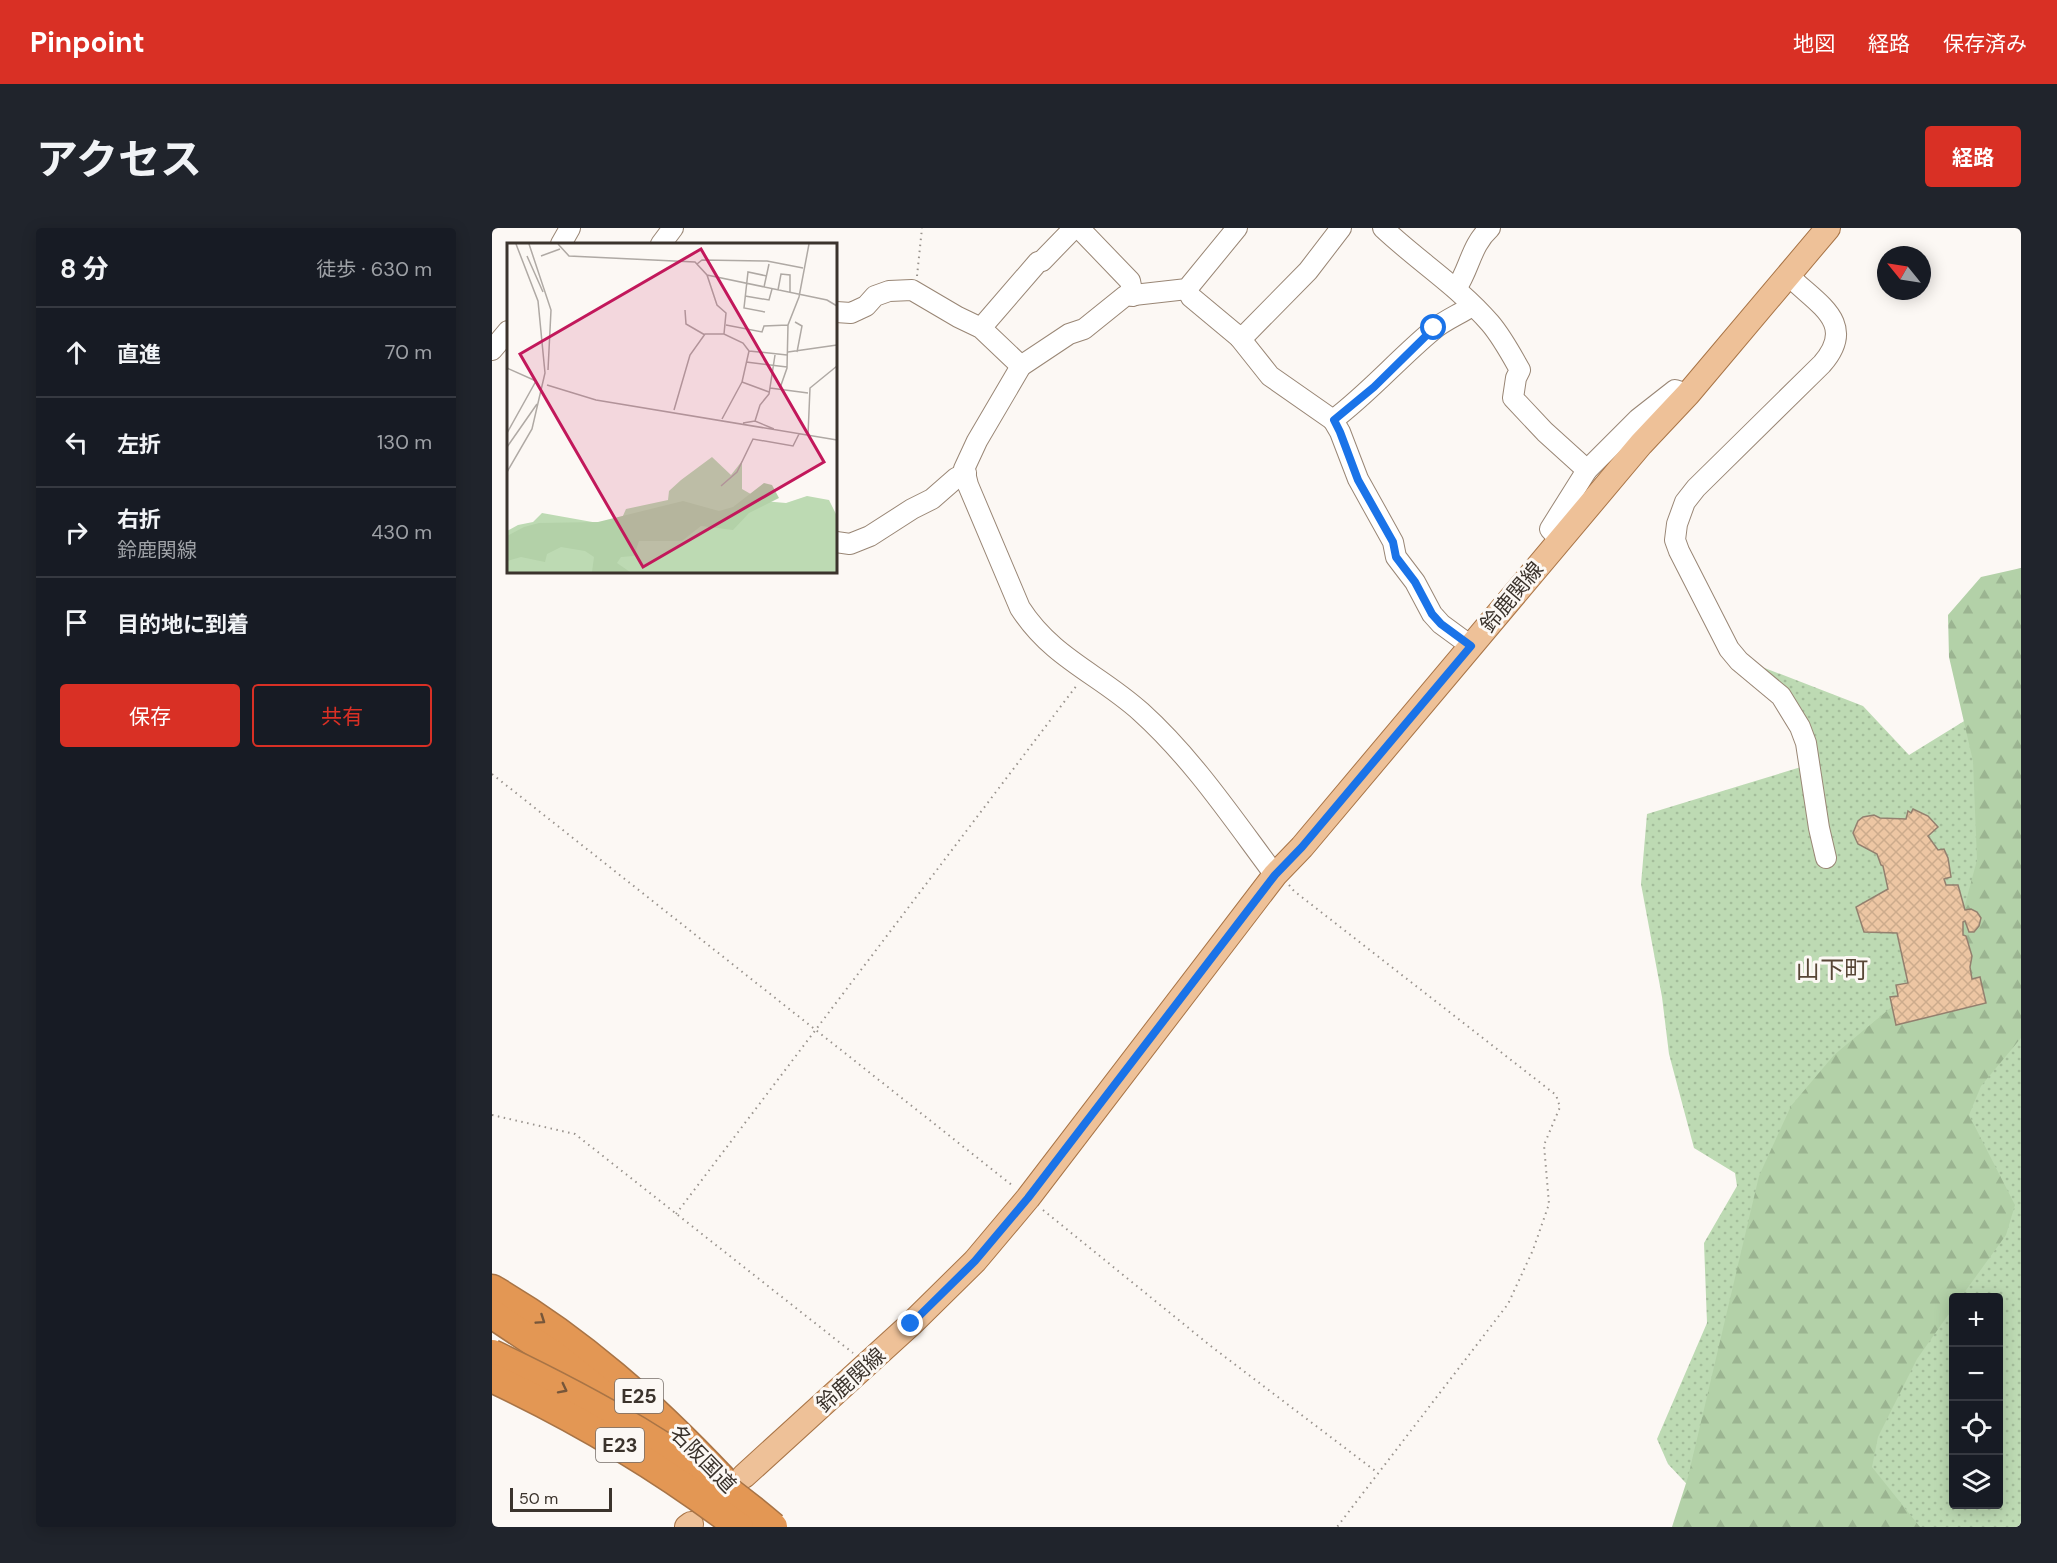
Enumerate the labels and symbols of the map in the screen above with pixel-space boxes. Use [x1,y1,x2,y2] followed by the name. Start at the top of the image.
[507,243,837,573] inset map
[1877,246,1931,300] north arrow
[1420,314,1446,340] route start
[1474,556,1550,638] street label: 鈴鹿関線
[1796,954,1868,985] district label: 山下町
[897,1310,923,1336] route end
[535,1313,546,1324] one-way arrow
[810,1341,892,1419] street label: 鈴鹿関線
[615,1379,663,1413] road number: E25
[557,1382,568,1393] one-way arrow
[664,1419,742,1499] street label: 名阪国道
[596,1428,644,1462] road number: E23
[510,1485,612,1512] scale bar

